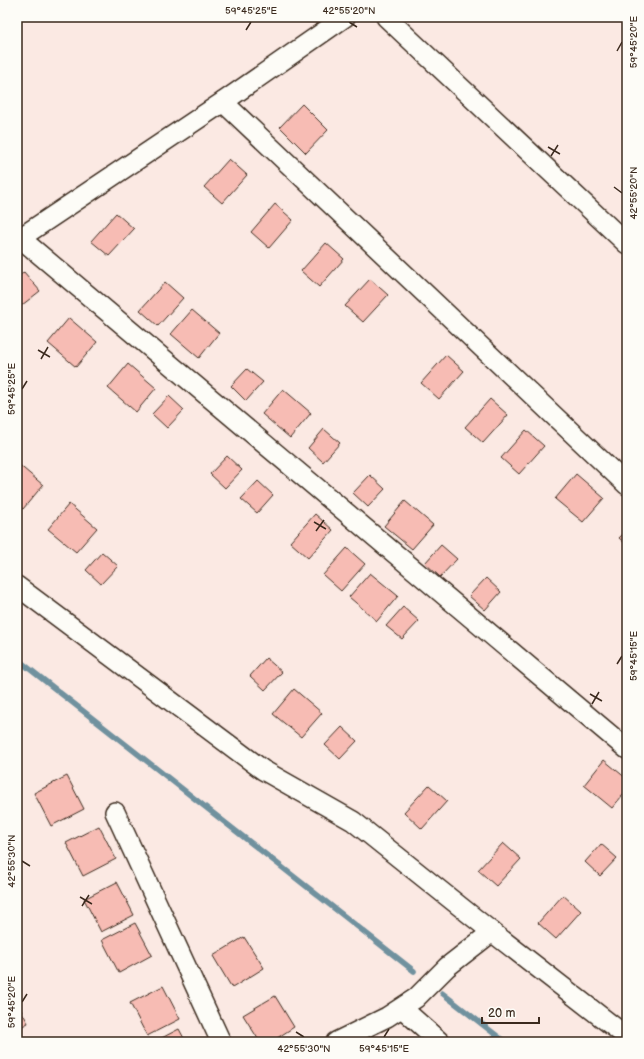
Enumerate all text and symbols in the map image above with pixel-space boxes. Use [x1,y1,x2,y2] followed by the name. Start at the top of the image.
[225,5,277,17] text: 59°45'25"E
[322,5,376,17] text: 42°55'20"N
[628,15,640,68] text: 59°45'20"E
[628,166,640,220] text: 42°55'20"N
[6,363,18,415] text: 59°45'25"E
[628,631,640,681] text: 59°45'15"E
[6,834,18,888] text: 42°55'30"N
[6,975,18,1028] text: 59°45'20"E
[482,999,539,1025] scale bar
[488,1006,515,1021] text: 20 m
[277,1043,331,1055] text: 42°55'30"N
[359,1043,409,1055] text: 59°45'15"E

